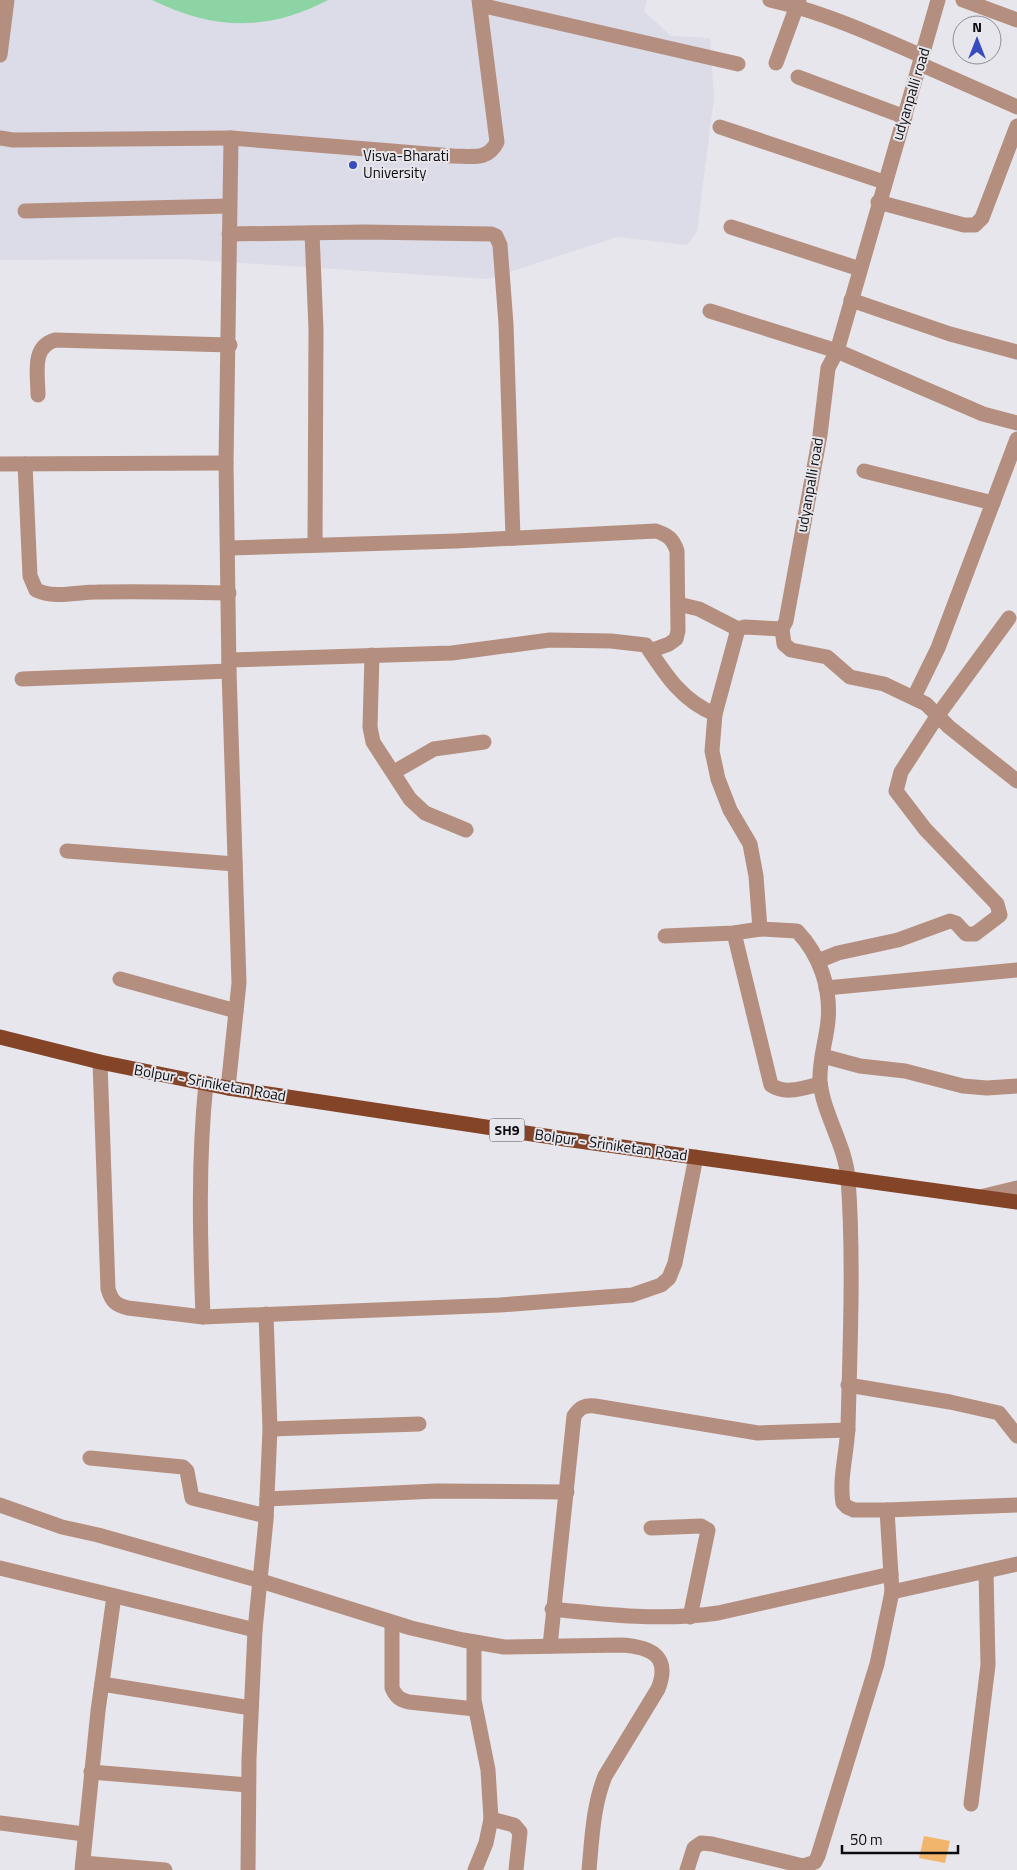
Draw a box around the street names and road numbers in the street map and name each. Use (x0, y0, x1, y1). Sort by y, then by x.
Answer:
street label: udyanpalli road (885, 45, 936, 143)
street label: udyanpalli road (790, 436, 829, 534)
street label: Bolpur - Sriniketan Road (132, 1058, 288, 1107)
road number: SH9 (490, 1118, 524, 1142)
street label: Bolpur - Sriniketan Road (533, 1122, 689, 1167)

